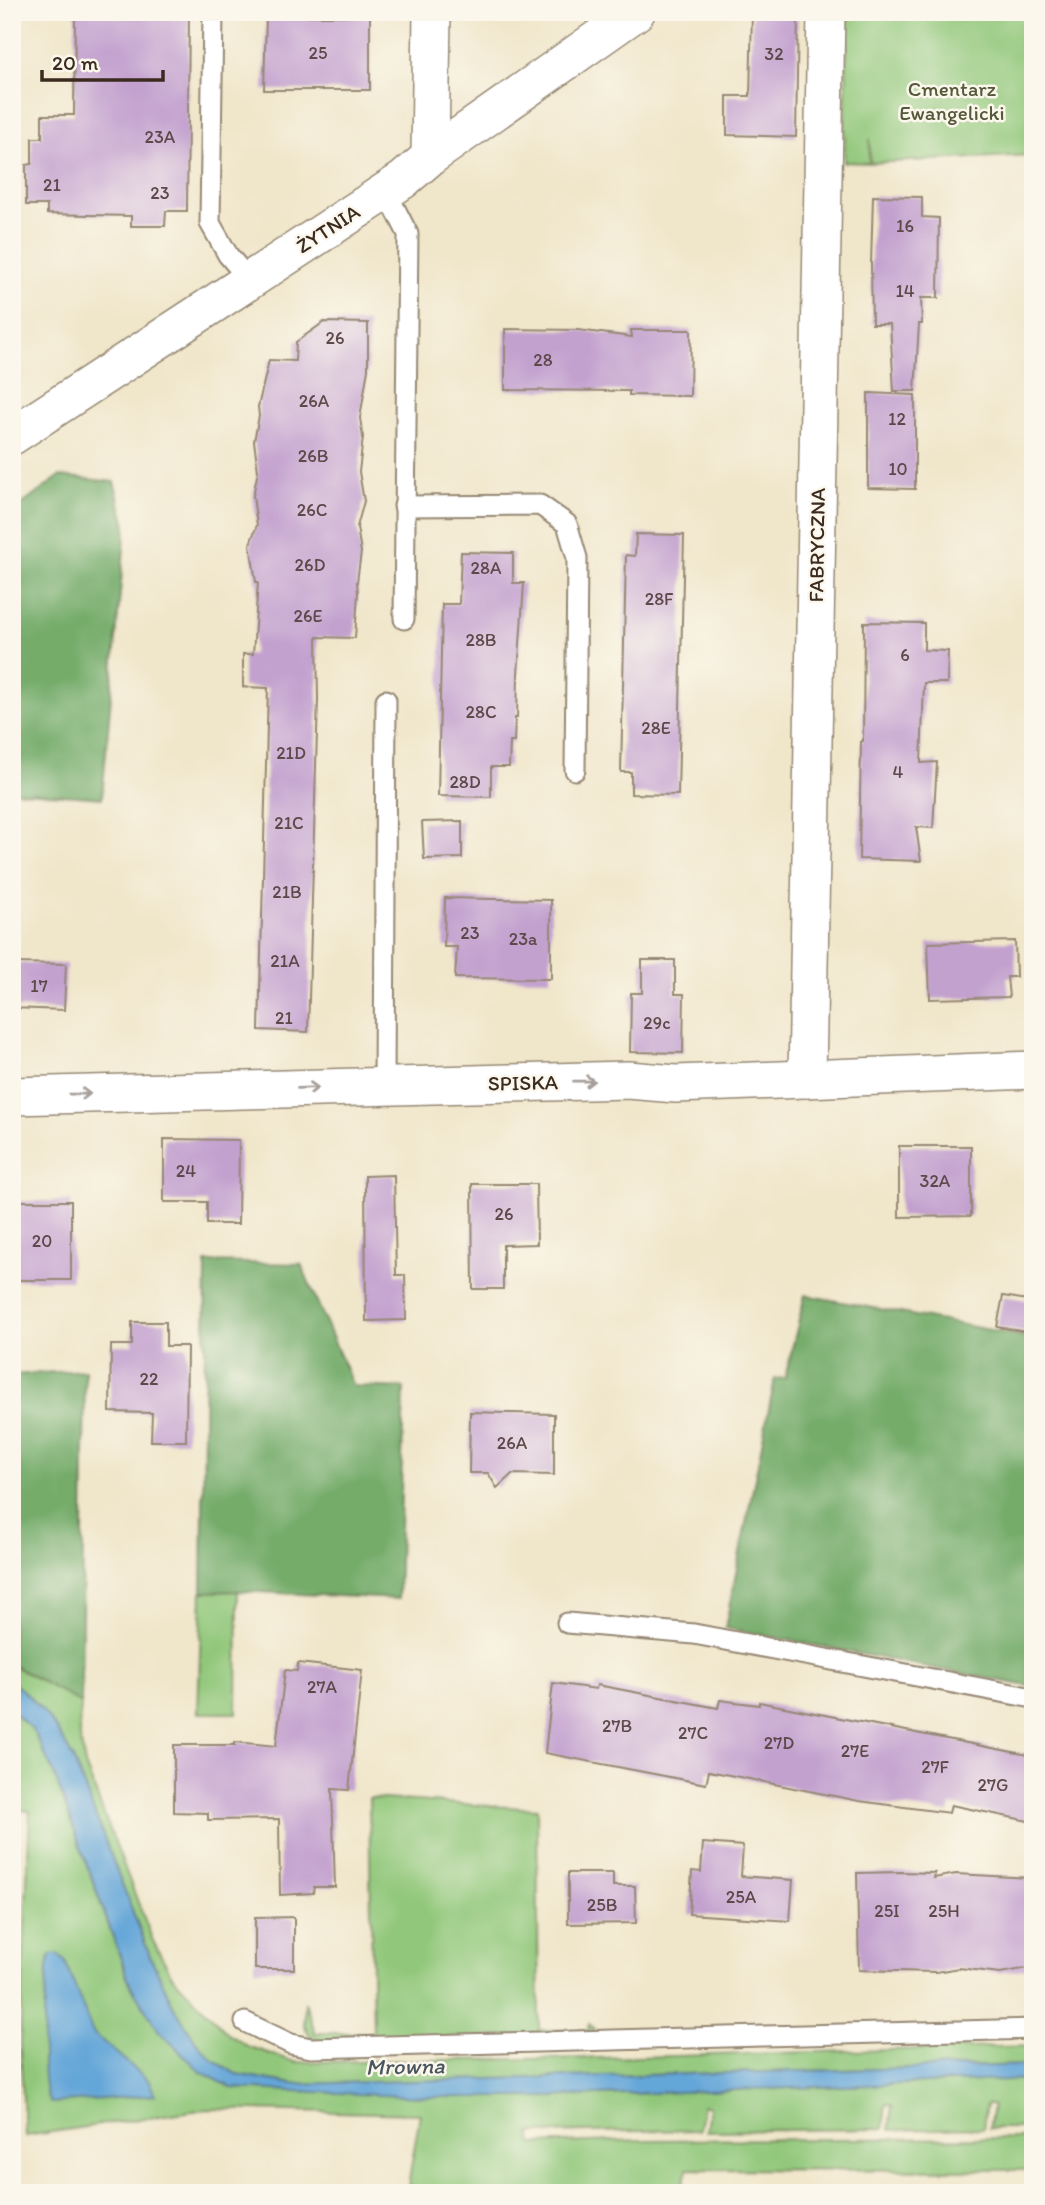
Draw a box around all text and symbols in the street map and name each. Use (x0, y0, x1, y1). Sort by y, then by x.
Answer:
scale bar (42, 38, 163, 82)
house number: 25 (309, 42, 327, 64)
house number: 32 (764, 43, 784, 65)
text: 20 m (52, 50, 99, 75)
park label: Cmentarz Ewangelicki (899, 76, 1005, 125)
house number: 23A (145, 126, 176, 148)
house number: 21 (43, 174, 61, 196)
house number: 23 (150, 182, 170, 204)
street label: ŻYTNIA (291, 198, 365, 258)
house number: 16 (896, 215, 914, 237)
house number: 14 (895, 280, 915, 302)
house number: 26 (326, 327, 345, 349)
house number: 28 (533, 349, 553, 371)
house number: 26A (299, 390, 330, 412)
house number: 12 (888, 408, 906, 430)
house number: 26B (298, 445, 328, 467)
house number: 10 (888, 458, 908, 480)
street label: FABRYCZNA (803, 487, 830, 603)
house number: 26C (297, 499, 327, 521)
house number: 26D (295, 554, 326, 576)
house number: 28A (471, 557, 502, 579)
house number: 28F (645, 588, 674, 610)
house number: 26E (294, 605, 323, 627)
house number: 28B (466, 629, 496, 651)
house number: 6 (900, 644, 910, 666)
house number: 28C (466, 701, 496, 723)
house number: 28E (641, 717, 671, 739)
house number: 21D (276, 742, 306, 764)
house number: 4 (893, 761, 904, 783)
house number: 28D (449, 771, 481, 793)
house number: 21C (274, 812, 304, 834)
house number: 21B (272, 881, 302, 903)
house number: 23 (460, 922, 480, 944)
house number: 23a (509, 928, 538, 950)
house number: 21A (270, 950, 300, 972)
house number: 17 (30, 975, 48, 997)
house number: 21 (275, 1007, 293, 1029)
house number: 29c (643, 1012, 671, 1034)
street label: SPISKA (488, 1069, 559, 1096)
one-way arrow (573, 1075, 596, 1088)
one-way arrow (296, 1081, 319, 1095)
one-way arrow (69, 1088, 92, 1101)
house number: 24 (176, 1160, 196, 1182)
house number: 32A (920, 1170, 951, 1192)
house number: 26 (495, 1203, 514, 1225)
house number: 20 (32, 1230, 52, 1252)
house number: 22 (140, 1368, 159, 1390)
house number: 26A (497, 1432, 528, 1454)
house number: 27A (307, 1676, 337, 1698)
house number: 27B (602, 1715, 632, 1737)
house number: 27C (678, 1722, 708, 1744)
house number: 27D (764, 1732, 794, 1754)
house number: 27E (841, 1740, 869, 1762)
house number: 27F (921, 1756, 950, 1778)
house number: 27G (978, 1774, 1008, 1796)
house number: 25A (726, 1886, 757, 1908)
house number: 25B (587, 1894, 617, 1916)
house number: 25I (874, 1900, 900, 1922)
house number: 25H (928, 1900, 960, 1922)
water label: Mrowna (365, 2051, 445, 2081)

